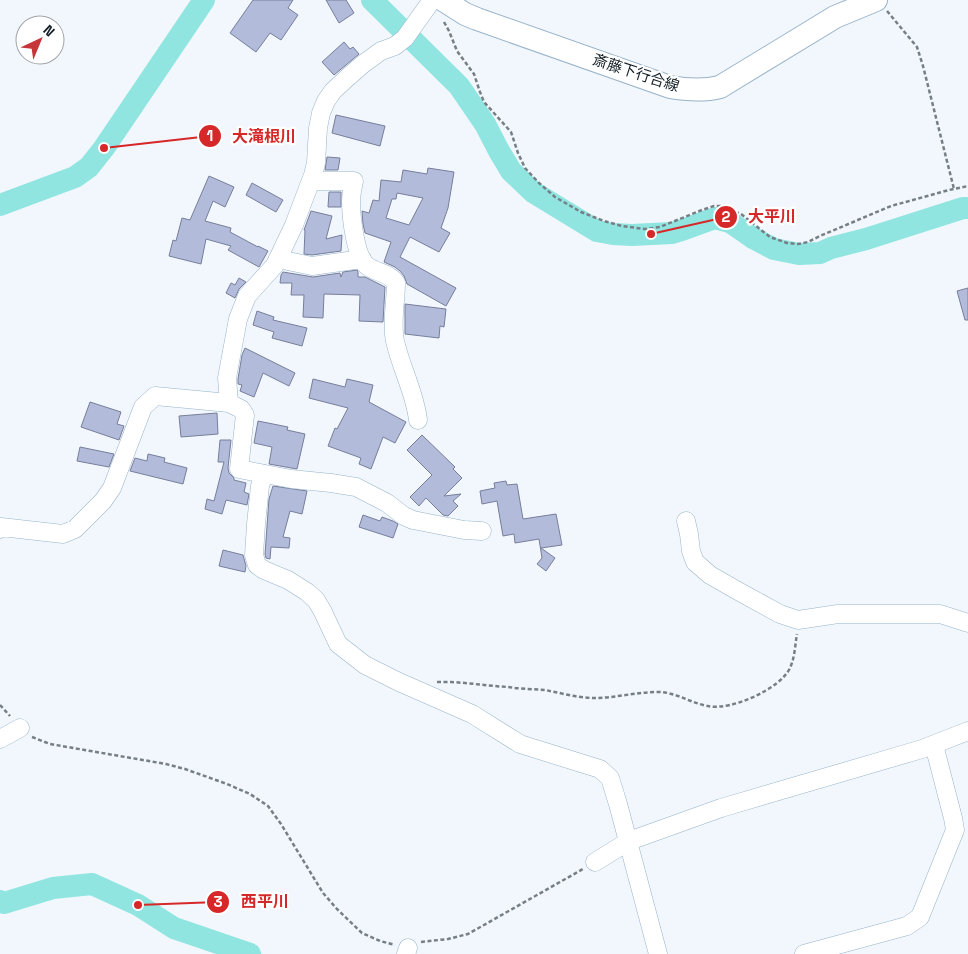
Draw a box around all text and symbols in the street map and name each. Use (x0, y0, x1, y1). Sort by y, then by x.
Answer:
north arrow (15, 15, 65, 65)
text: N (39, 21, 59, 40)
street label: 斎藤下行合線 (590, 50, 682, 95)
callout: 大滝根川 (197, 121, 306, 152)
text: 1 (207, 126, 213, 145)
text: 大滝根川 (232, 126, 296, 147)
callout: 大平川 (713, 201, 806, 232)
text: 大平川 (748, 206, 796, 227)
text: 2 (722, 207, 731, 226)
callout: 西平川 (206, 886, 299, 917)
text: 西平川 (241, 891, 289, 912)
text: 3 (213, 892, 223, 911)

